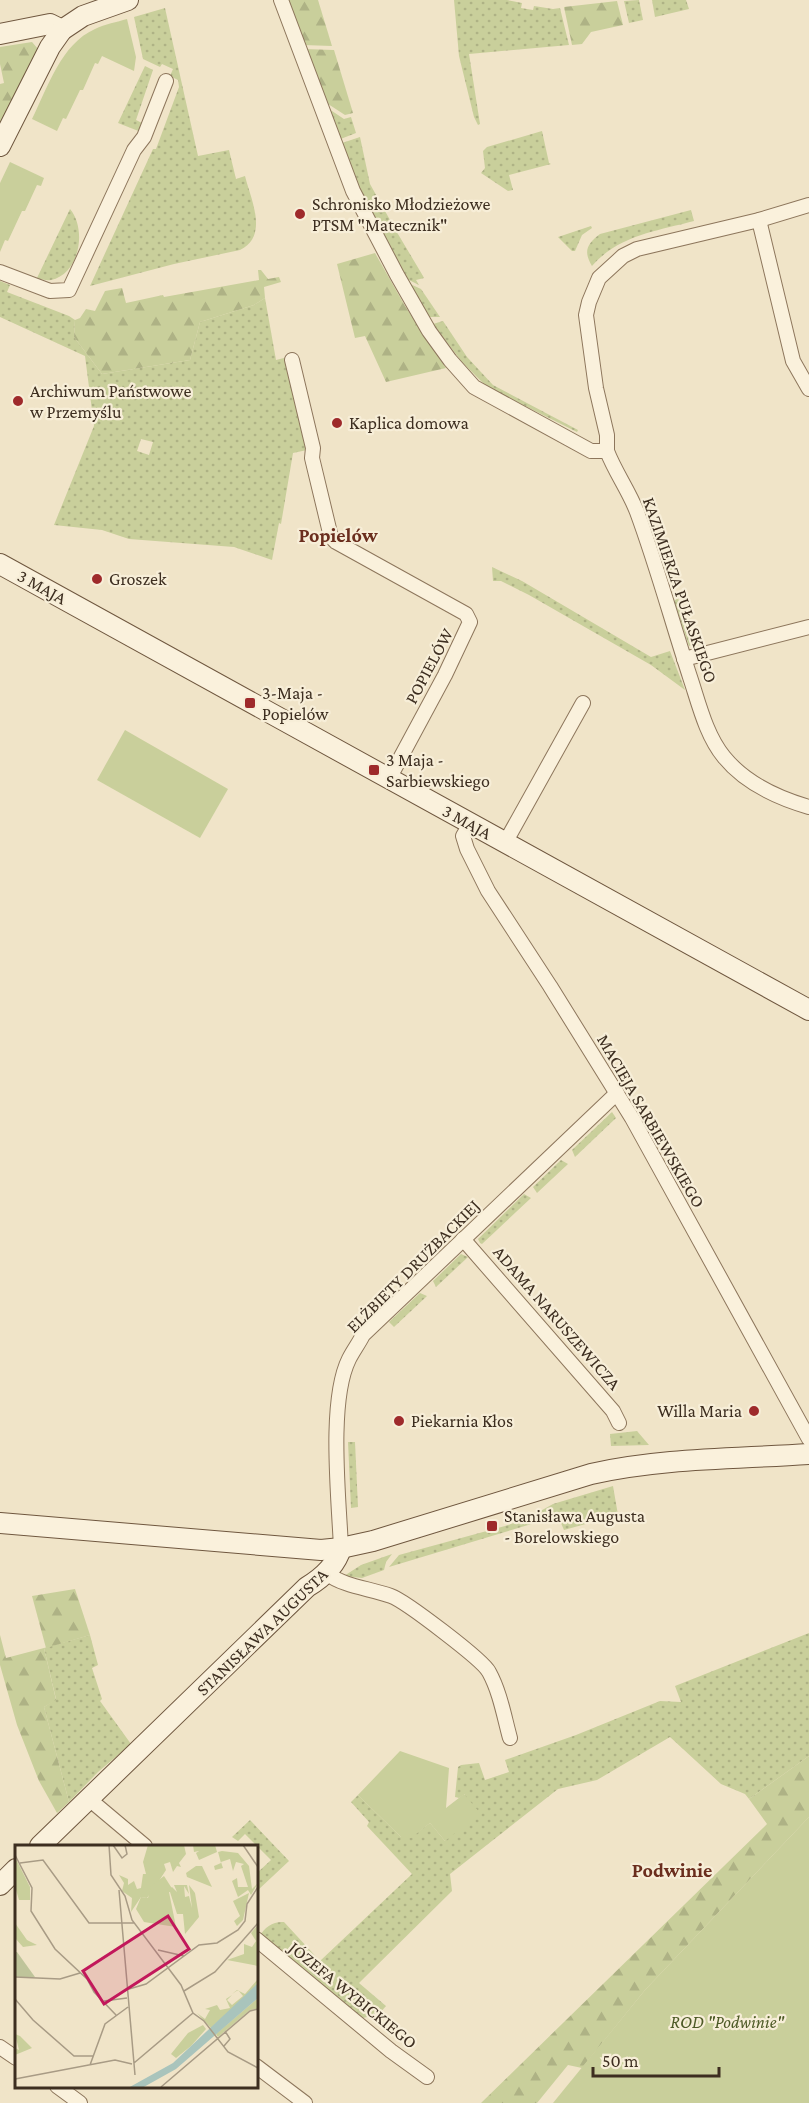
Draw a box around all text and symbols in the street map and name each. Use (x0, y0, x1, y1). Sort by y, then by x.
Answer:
place label: Schronisko Młodzieżowe PTSM "Matecznik" (312, 194, 491, 235)
marker: Schronisko Młodzieżowe PTSM "Matecznik" (293, 207, 307, 221)
place label: Archiwum Państwowe w Przemyślu (30, 381, 191, 422)
marker: Archiwum Państwowe w Przemyślu (11, 394, 25, 408)
place label: Kaplica domowa (349, 413, 469, 433)
marker: Kaplica domowa (330, 416, 344, 430)
street label: KAZIMIERZA PUŁASKIEGO (639, 494, 721, 686)
district label: Popielów (298, 524, 379, 546)
street label: 3 MAJA (14, 565, 71, 609)
place label: Groszek (109, 569, 167, 589)
marker: Groszek (90, 572, 104, 586)
street label: POPIELÓW (401, 624, 457, 707)
place label: 3-Maja - Popielów (262, 683, 329, 724)
marker: 3-Maja - Popielów (243, 696, 257, 710)
place label: 3 Maja - Sarbiewskiego (386, 750, 490, 791)
marker: 3 Maja - Sarbiewskiego (367, 763, 381, 777)
street label: 3 MAJA (439, 800, 496, 844)
street label: MACIEJA SARBIEWSKIEGO (593, 1031, 709, 1211)
street label: ELŻBIETY DRUŻBACKIEJ (342, 1195, 484, 1337)
street label: ADAMA NARUSZEWICZA (489, 1242, 625, 1394)
place label: Willa Maria (657, 1401, 742, 1421)
marker: Willa Maria (747, 1404, 761, 1418)
place label: Piekarnia Kłos (411, 1411, 513, 1431)
marker: Piekarnia Kłos (392, 1414, 406, 1428)
place label: Stanisława Augusta - Borelowskiego (504, 1506, 645, 1547)
marker: Stanisława Augusta - Borelowskiego (485, 1519, 499, 1533)
street label: STANISŁAWA AUGUSTA (192, 1564, 332, 1700)
inset map (15, 1845, 258, 2088)
district label: Podwinie (632, 1859, 712, 1881)
street label: JÓZEFA WYBICKIEGO (283, 1936, 421, 2053)
park label: ROD "Podwinie" (670, 2012, 785, 2032)
scale bar (593, 2040, 719, 2078)
text: 50 m (602, 2051, 639, 2071)

